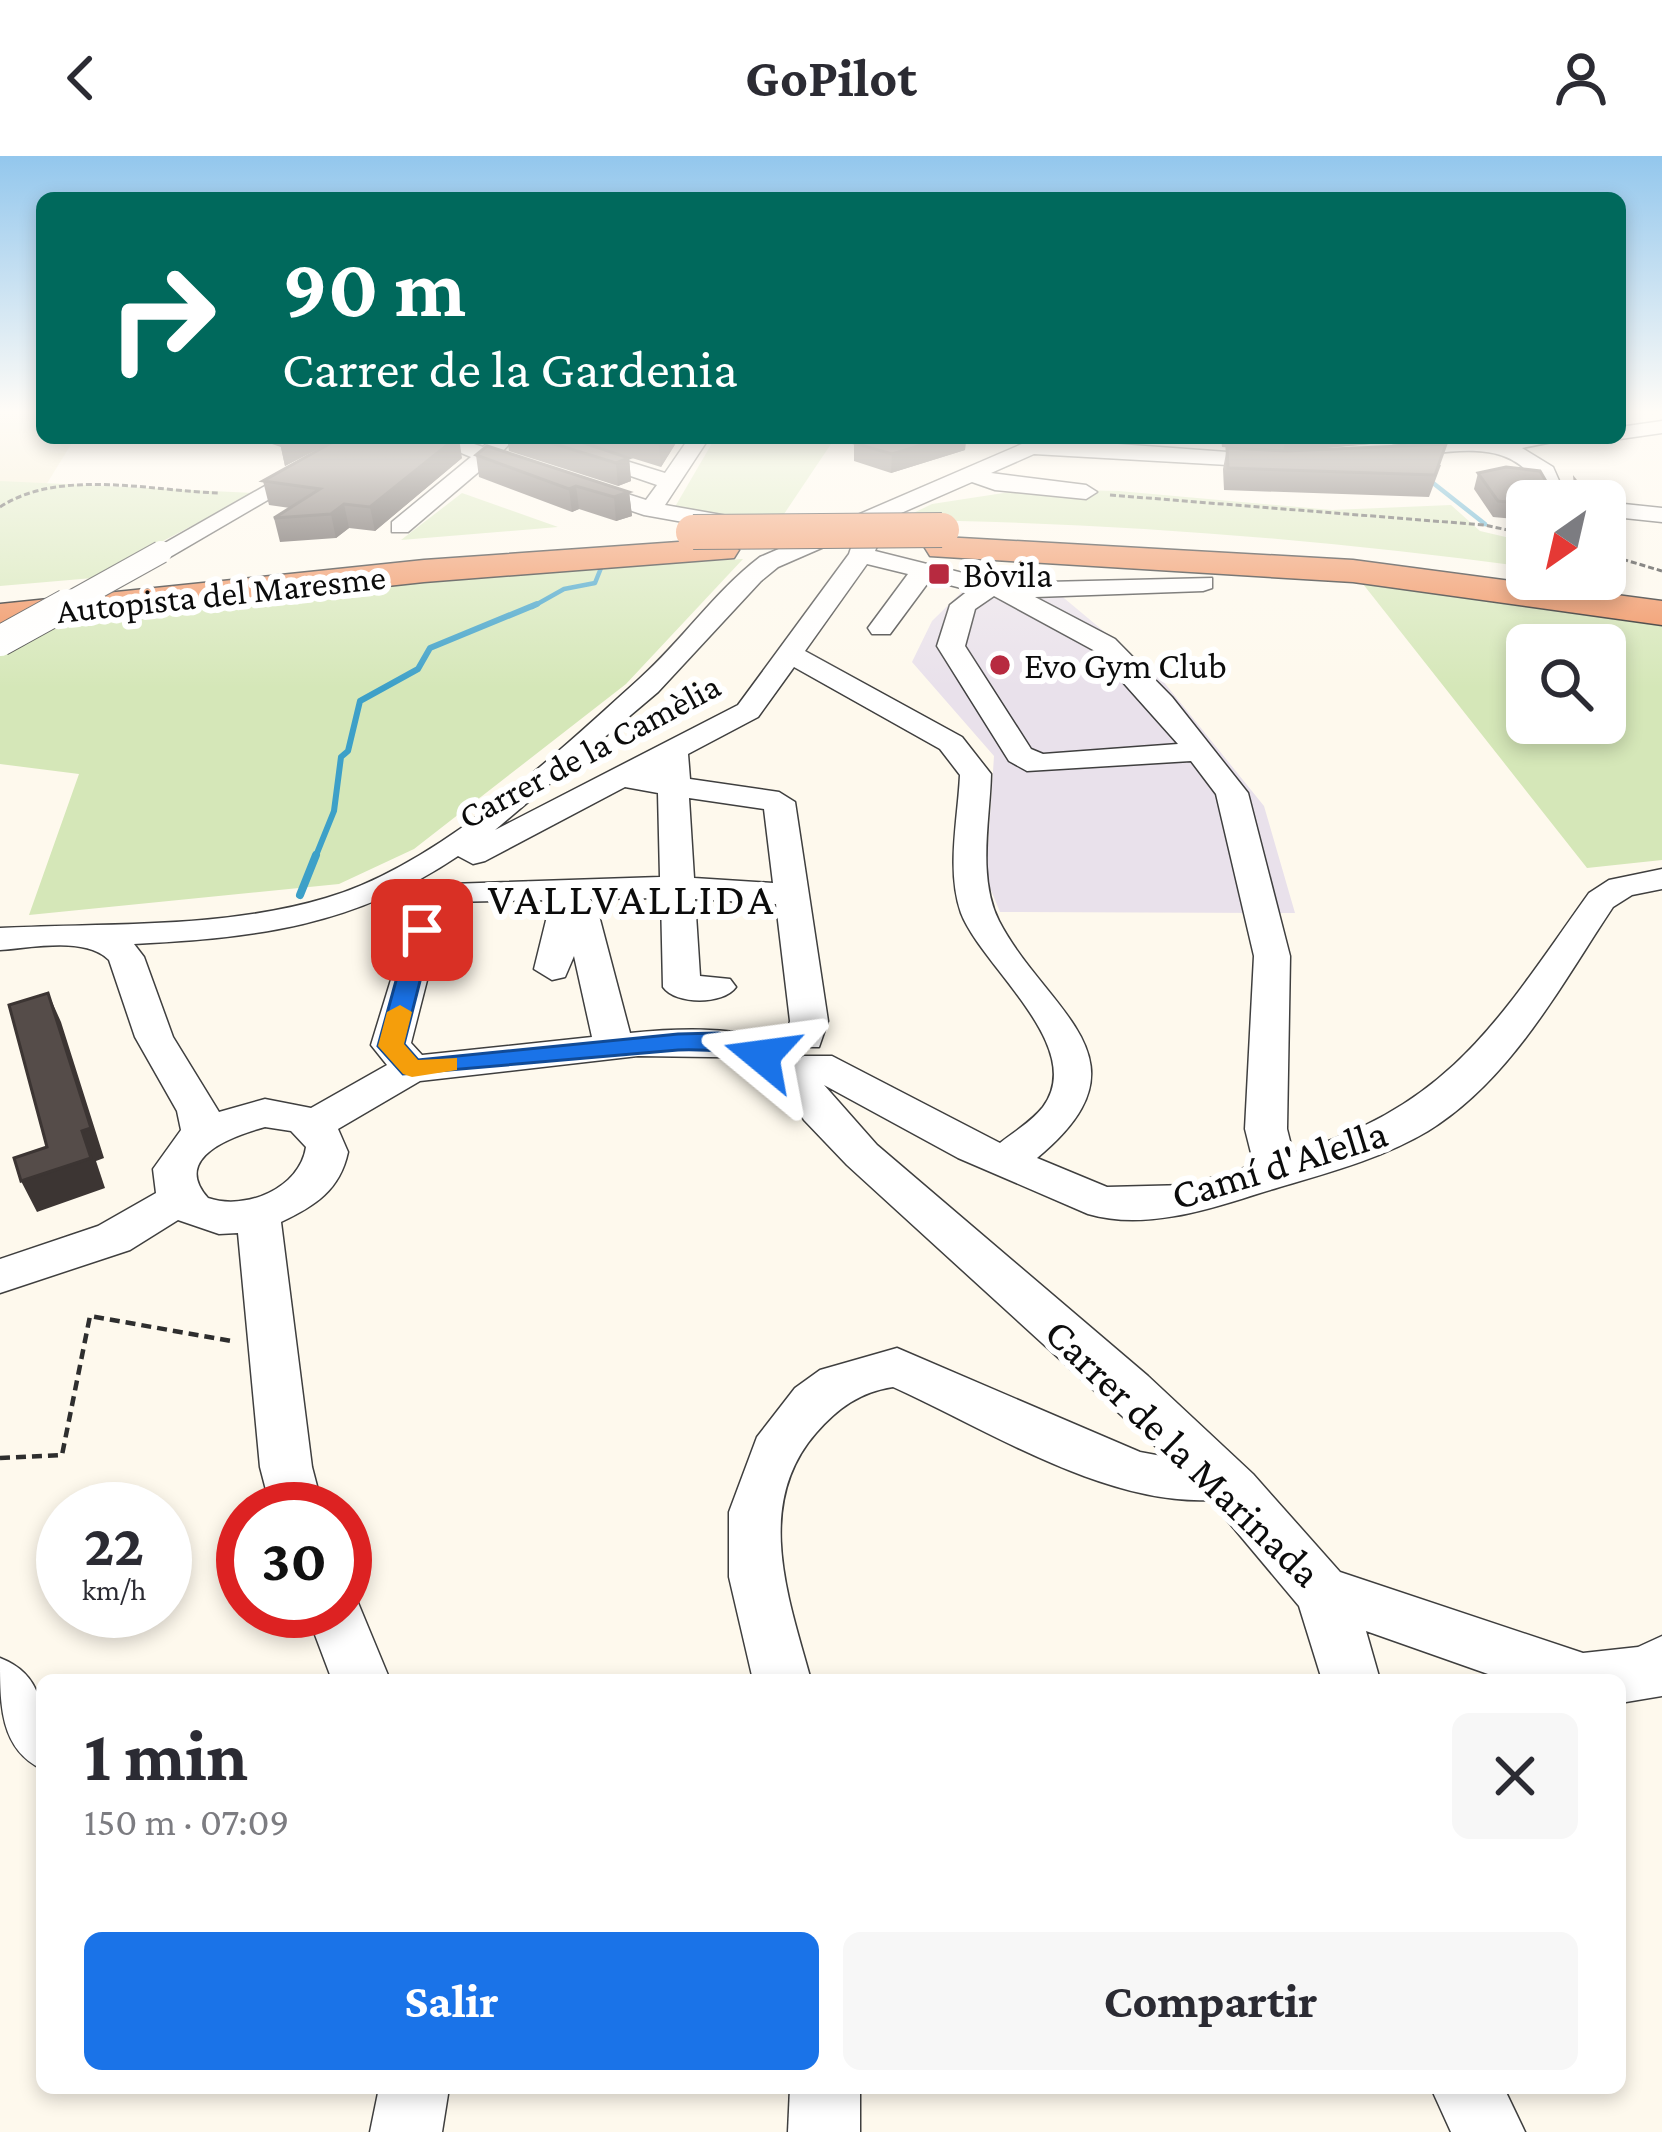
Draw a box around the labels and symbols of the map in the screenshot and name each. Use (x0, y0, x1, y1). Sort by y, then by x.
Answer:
north arrow (1506, 480, 1626, 600)
place label: Bòvila (963, 555, 1053, 595)
street label: Autopista del Maresme (55, 557, 388, 631)
marker: Bòvila (926, 561, 952, 587)
place label: Evo Gym Club (1024, 646, 1227, 686)
marker: Evo Gym Club (987, 652, 1013, 678)
street label: Carrer de la Camèlia (452, 665, 727, 837)
district label: VALLVALLIDA (488, 874, 776, 924)
pin (371, 879, 473, 981)
position arrow (699, 993, 825, 1119)
street label: Camí d'Alella (1166, 1108, 1393, 1219)
street label: Carrer de la Marinada (1036, 1309, 1331, 1596)
speed limit sign: 30 (216, 1482, 372, 1638)

